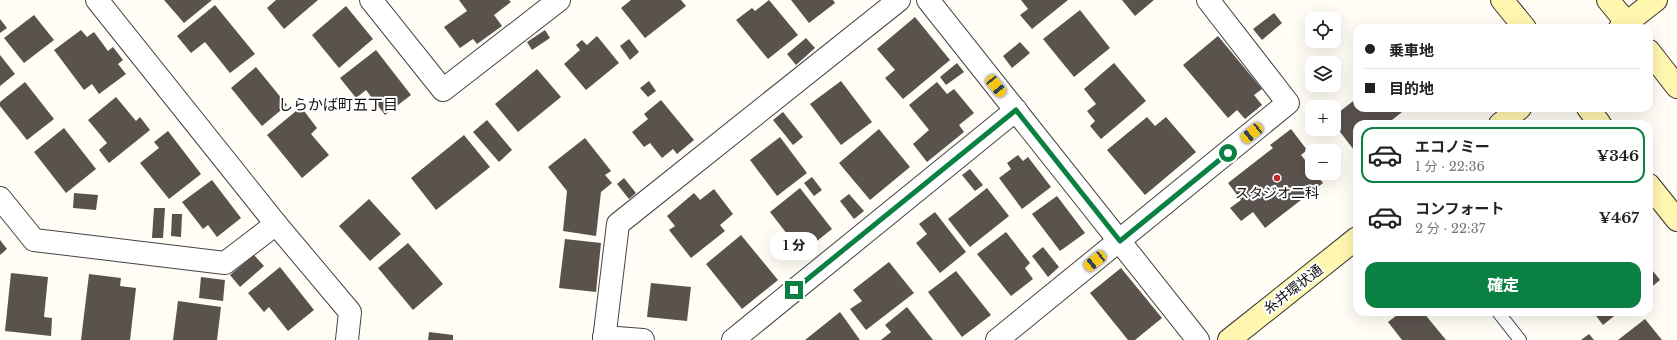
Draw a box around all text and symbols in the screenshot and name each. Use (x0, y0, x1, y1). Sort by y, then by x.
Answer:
map controls (1305, 12, 1341, 180)
button: locate (1305, 12, 1341, 48)
text: 乗車地 (1389, 41, 1434, 60)
button: layers (1305, 56, 1341, 92)
car (984, 73, 1008, 99)
text: 目的地 (1389, 79, 1434, 98)
district label: しらかば町五丁目 (278, 95, 398, 114)
button: + (1305, 100, 1341, 136)
car (1239, 121, 1265, 145)
icon: car (1367, 137, 1403, 173)
text: エコノミー (1415, 137, 1490, 156)
route start (1219, 144, 1237, 162)
button: − (1305, 144, 1341, 180)
text: ¥346 (1597, 146, 1639, 165)
text: 1 分 · 22:36 (1415, 158, 1485, 175)
marker: スタジオ二科 (1272, 173, 1282, 183)
place label: スタジオ二科 (1235, 184, 1319, 202)
icon: car (1367, 199, 1403, 235)
text: コンフォート (1415, 199, 1505, 218)
text: ¥467 (1598, 208, 1639, 227)
text: 2 分 · 22:37 (1415, 220, 1485, 237)
callout: 1 分 (770, 232, 818, 260)
text: 1 分 (783, 237, 805, 254)
car (1082, 249, 1108, 273)
street label: 糸井環状通 (1260, 260, 1326, 318)
button: 確定 (1365, 262, 1641, 308)
route end (785, 281, 803, 299)

